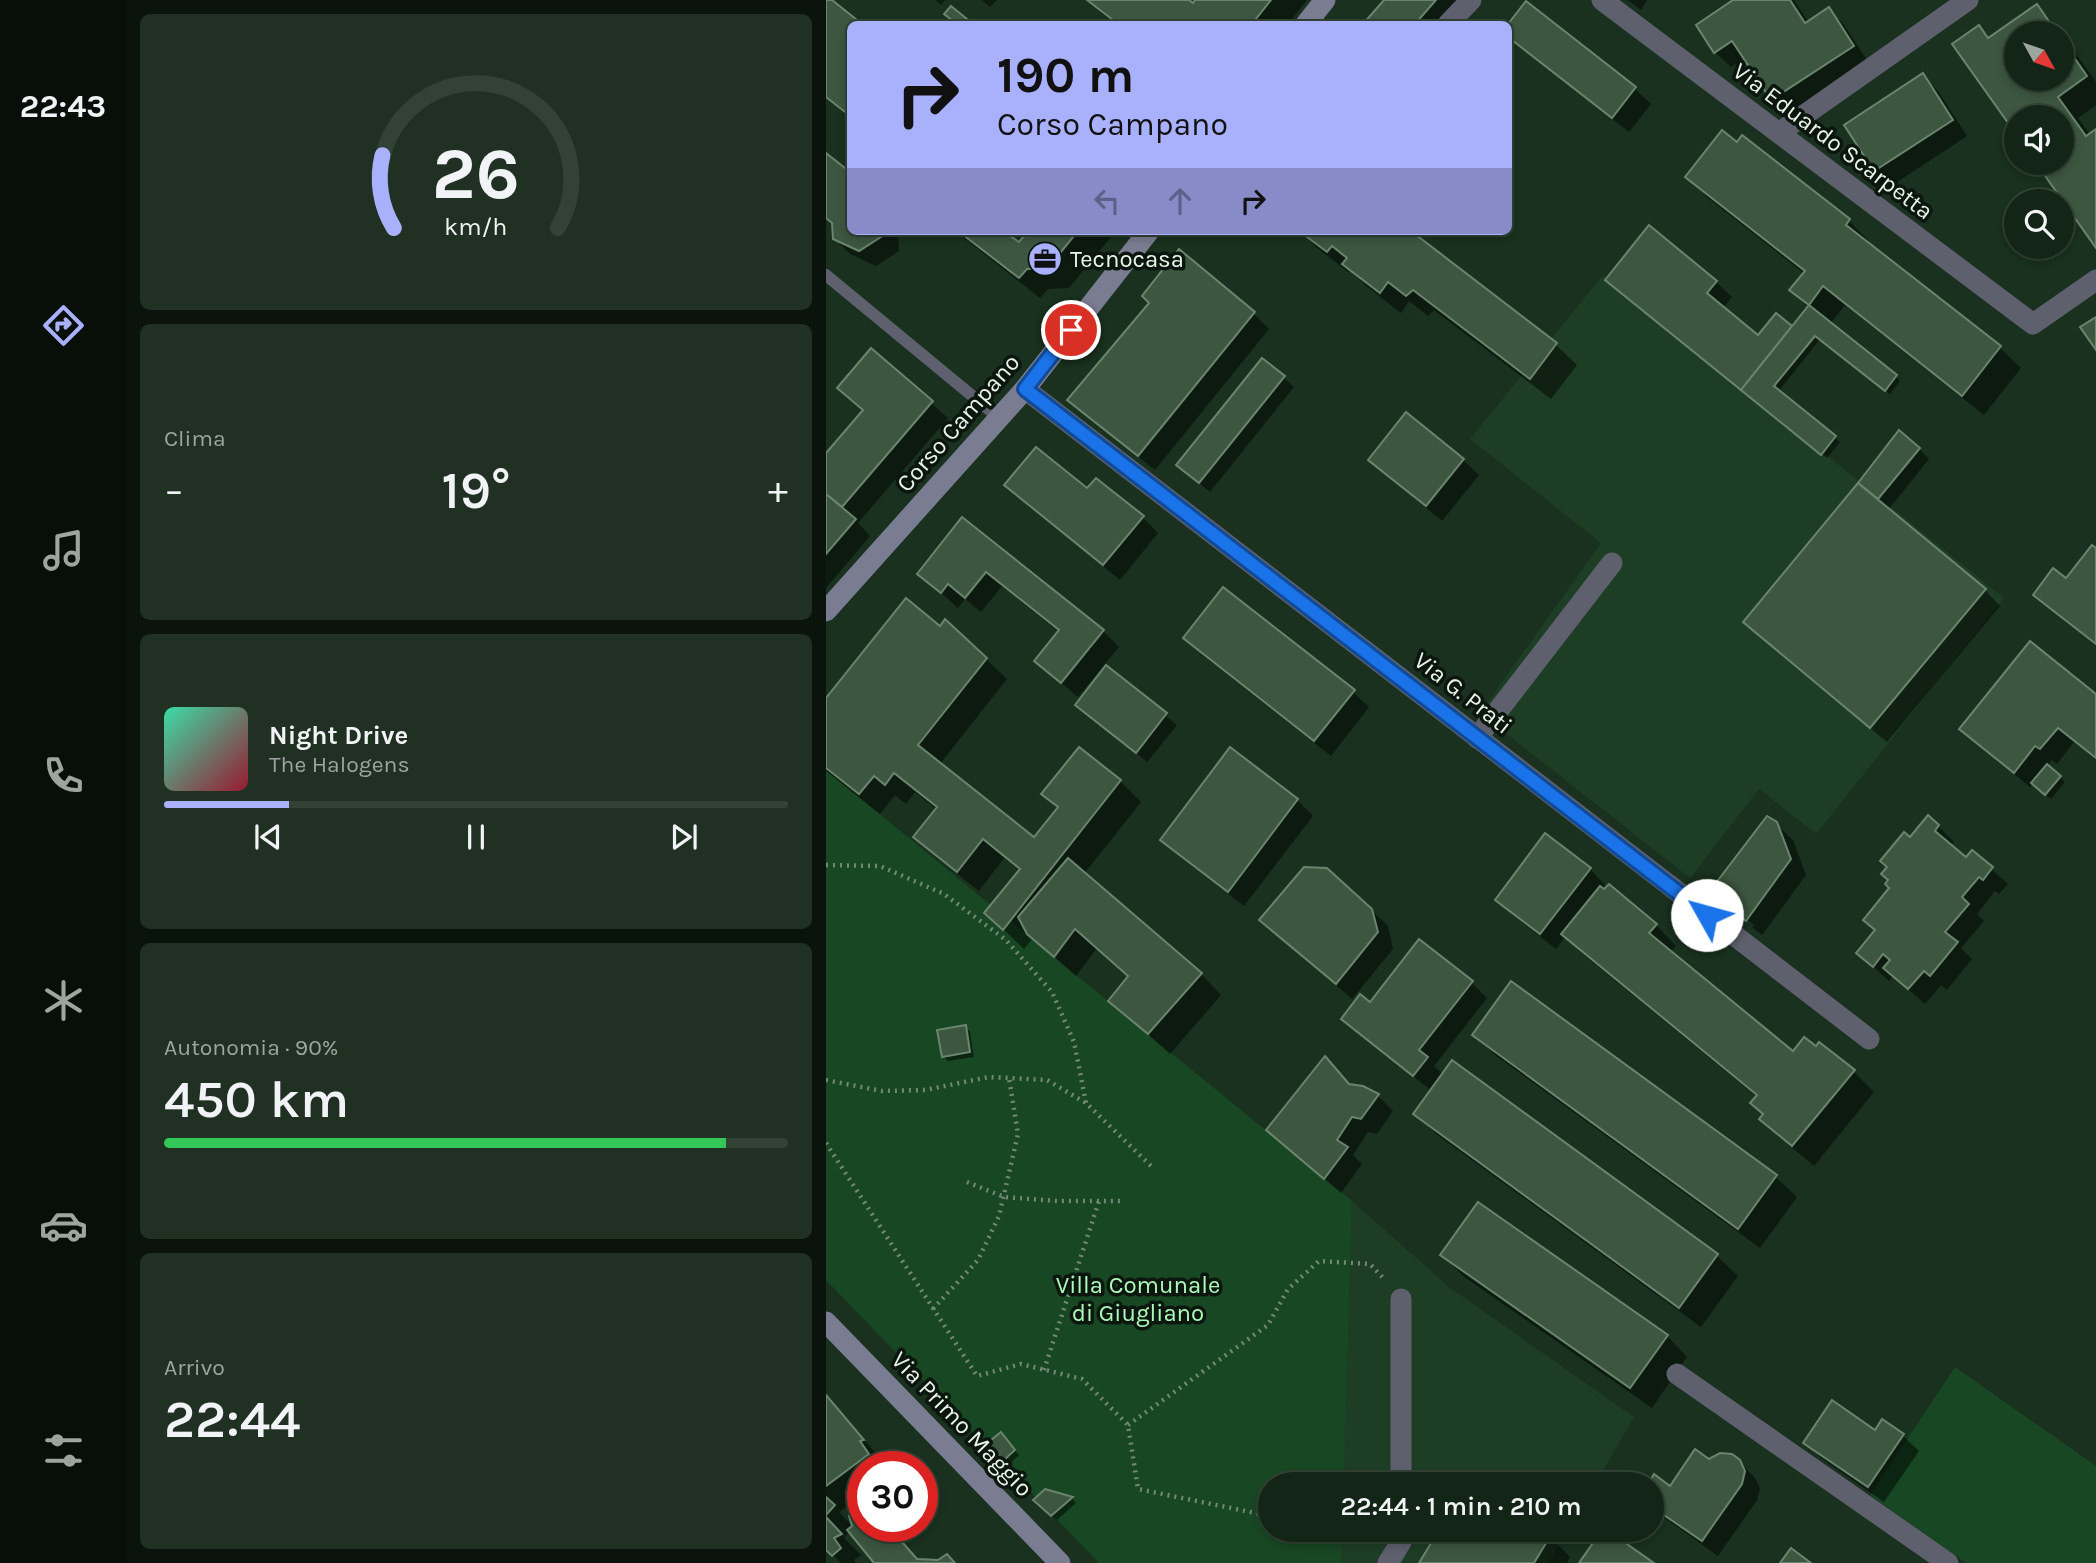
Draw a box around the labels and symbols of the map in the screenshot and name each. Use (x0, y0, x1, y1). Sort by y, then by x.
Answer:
north arrow (2004, 21, 2074, 91)
street label: Via Eduardo Scarpetta (1727, 57, 1939, 225)
office icon: Tecnocasa (1026, 240, 1064, 278)
place label: Tecnocasa (1070, 245, 1184, 273)
pin (1041, 300, 1101, 360)
street label: Corso Campano (891, 348, 1025, 498)
street label: Via G. Prati (1409, 646, 1517, 740)
position arrow (1670, 878, 1744, 952)
park label: Villa Comunale di Giugliano (1056, 1271, 1220, 1327)
street label: Via Primo Maggio (886, 1346, 1038, 1502)
speed limit sign: 30 (847, 1451, 938, 1542)

